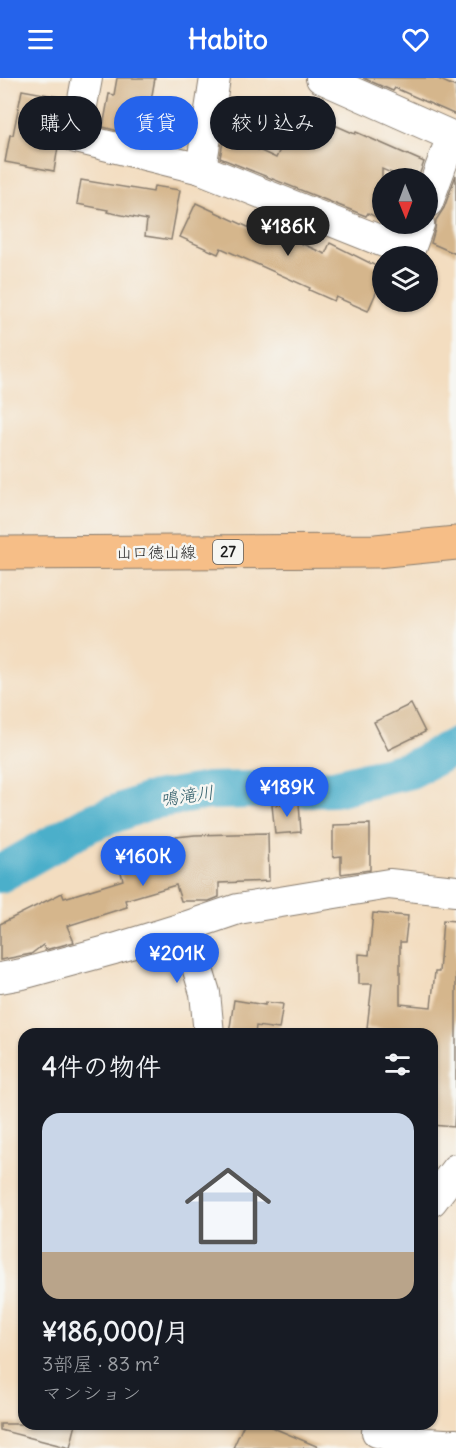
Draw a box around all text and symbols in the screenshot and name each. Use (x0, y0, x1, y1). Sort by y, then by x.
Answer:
text: Habito (188, 22, 268, 56)
icon: menu (24, 23, 57, 56)
icon: heart (399, 23, 432, 56)
chip: 購入 (18, 96, 102, 150)
chip: 賃貸 (114, 96, 198, 150)
chip: 絞り込み (210, 96, 336, 150)
north arrow (372, 168, 438, 234)
map controls (372, 168, 438, 312)
pin: ¥186K (246, 206, 330, 257)
text: ¥186K (260, 213, 316, 238)
button: layers (372, 246, 438, 312)
road number: 27 (213, 540, 243, 564)
street label: 山口徳山線 (116, 542, 196, 562)
pin: ¥189K (245, 767, 329, 818)
text: ¥189K (259, 774, 315, 799)
water label: 鳴滝川 (159, 780, 215, 811)
pin: ¥160K (101, 836, 185, 887)
text: ¥160K (115, 843, 171, 868)
pin: ¥201K (135, 933, 219, 984)
text: ¥201K (149, 940, 205, 965)
icon: filters (381, 1048, 414, 1081)
text: 4件の物件 (42, 1050, 161, 1083)
icon: home (174, 1152, 282, 1260)
text: ¥186,000/月 (42, 1315, 189, 1348)
text: 3部屋 · 83 m² (42, 1351, 160, 1376)
text: マンション (42, 1380, 141, 1405)

